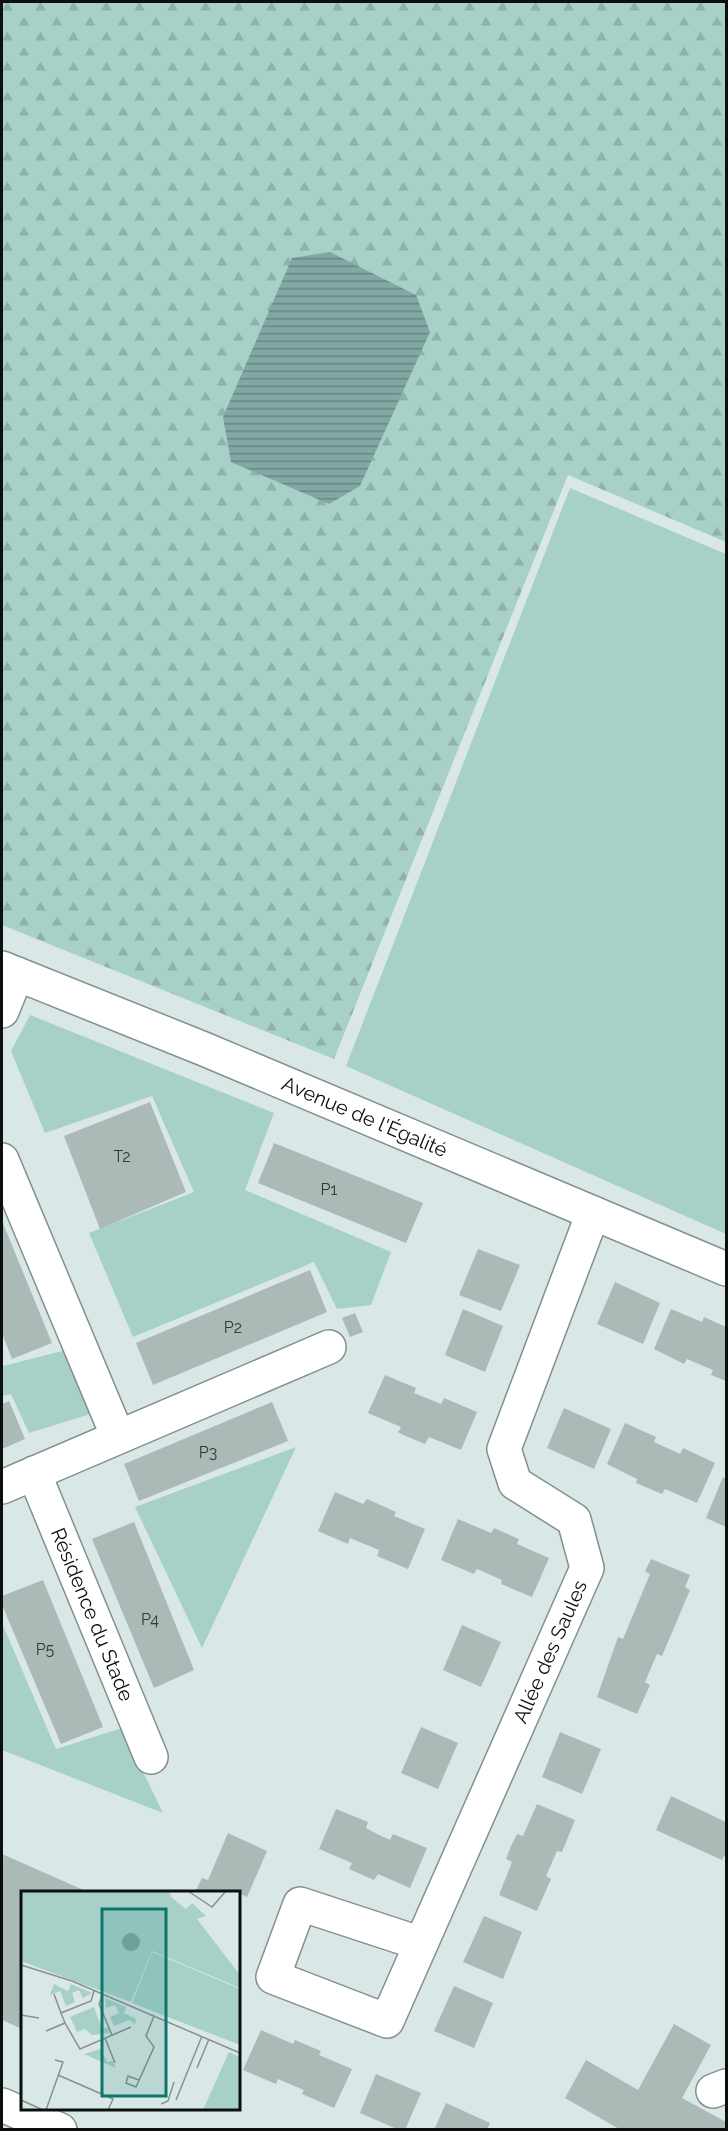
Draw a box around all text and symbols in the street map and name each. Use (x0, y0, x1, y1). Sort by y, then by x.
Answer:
street label: Avenue de l'Égalité (278, 1071, 451, 1162)
house number: T2 (113, 1147, 131, 1166)
house number: P1 (321, 1180, 338, 1199)
house number: P2 (224, 1318, 242, 1337)
house number: P3 (199, 1443, 217, 1462)
street label: Résidence du Stade (46, 1524, 139, 1705)
street label: Allée des Saules (508, 1576, 592, 1727)
house number: P4 (141, 1610, 159, 1629)
house number: P5 (36, 1640, 55, 1659)
inset map (21, 1891, 240, 2110)

